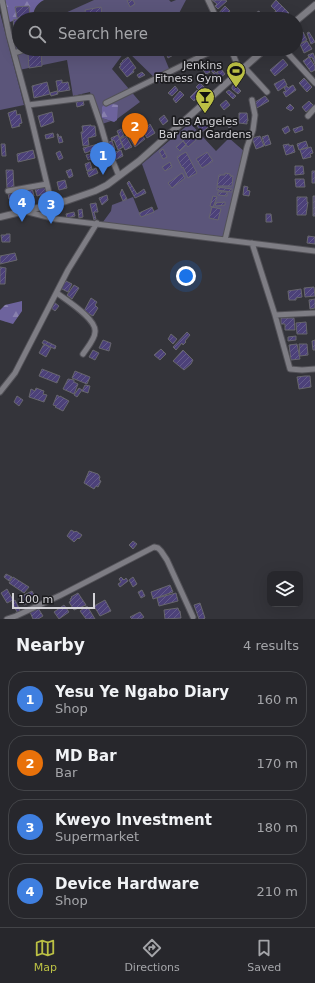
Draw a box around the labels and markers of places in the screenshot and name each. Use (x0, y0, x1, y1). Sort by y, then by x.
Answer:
place label: Jenkins Fitness Gym (155, 59, 222, 85)
sports icon: Jenkins Fitness Gym (225, 60, 247, 88)
bar icon: Los Angeles Bar and Gardens (194, 86, 216, 114)
pin: 2 (122, 113, 148, 146)
place label: Los Angeles Bar and Gardens (159, 115, 252, 141)
pin: 1 (90, 142, 116, 175)
pin: 4 (9, 189, 35, 222)
pin: 3 (38, 191, 64, 224)

